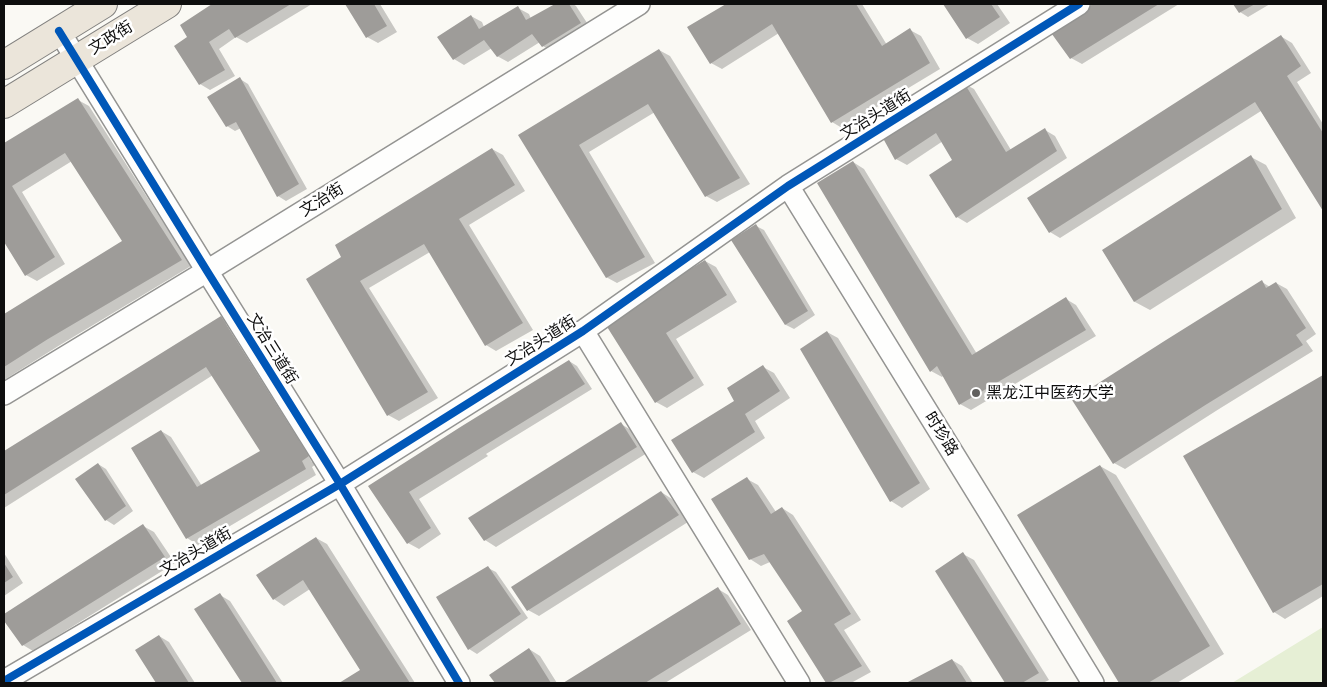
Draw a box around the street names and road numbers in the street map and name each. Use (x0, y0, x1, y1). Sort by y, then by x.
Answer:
street label: 文政街 (86, 17, 136, 59)
street label: 文治头道街 (837, 86, 915, 144)
street label: 文治街 (297, 179, 347, 221)
street label: 文治三道街 (243, 310, 301, 388)
street label: 文治头道街 (502, 312, 580, 370)
street label: 时珍路 (920, 409, 962, 459)
street label: 文治头道街 (157, 524, 235, 580)

